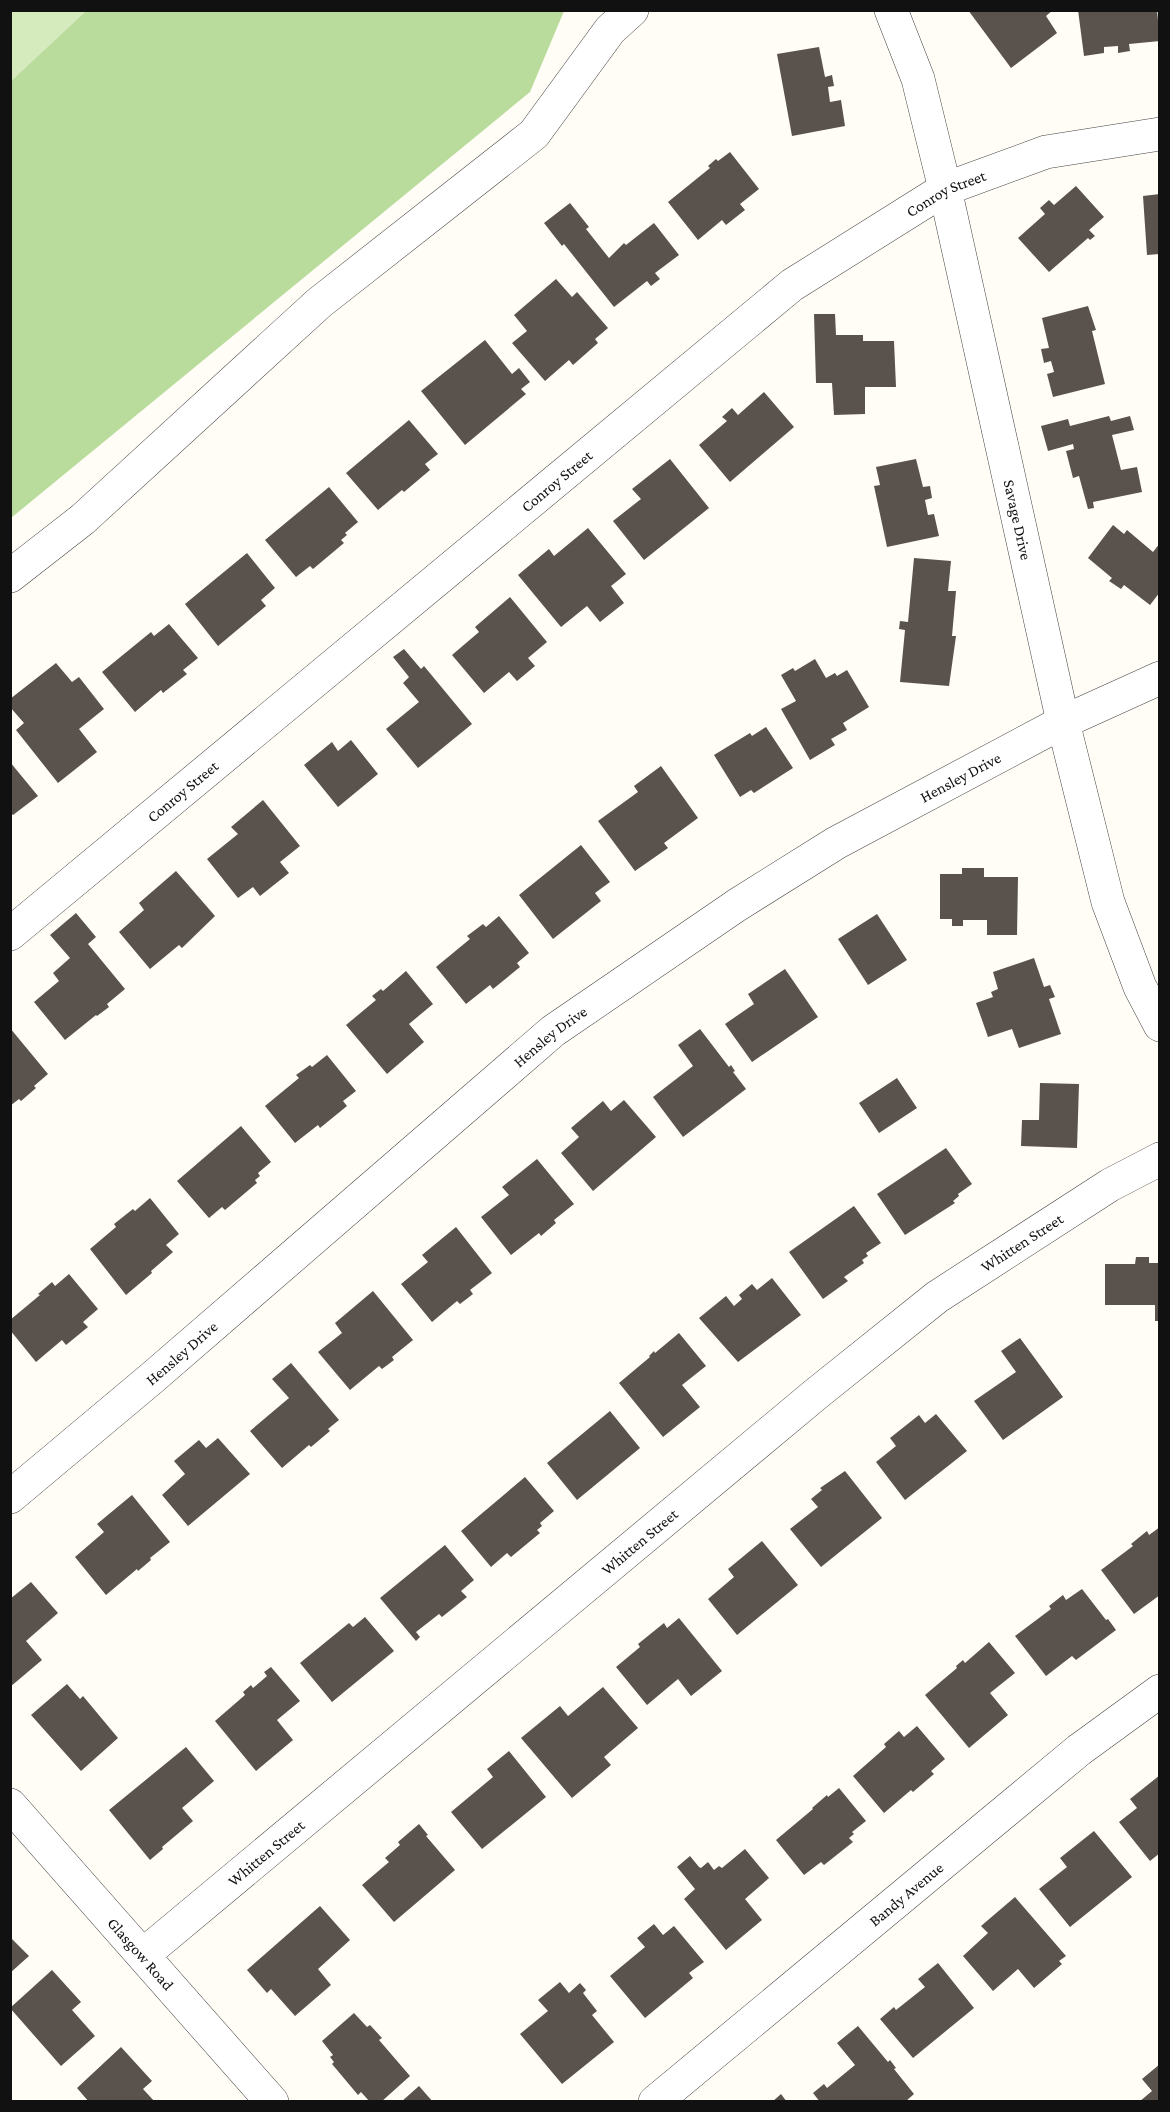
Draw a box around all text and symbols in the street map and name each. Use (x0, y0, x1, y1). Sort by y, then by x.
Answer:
street label: Conroy Street (903, 167, 989, 220)
street label: Conroy Street (518, 446, 596, 515)
street label: Savage Drive (1001, 478, 1035, 562)
street label: Hensley Drive (917, 749, 1003, 806)
street label: Conroy Street (144, 757, 222, 826)
street label: Hensley Drive (510, 1002, 590, 1070)
street label: Whitten Street (978, 1210, 1067, 1275)
street label: Hensley Drive (143, 1318, 221, 1389)
street label: Whitten Street (598, 1505, 682, 1578)
street label: Whitten Street (225, 1816, 308, 1890)
street label: Bandy Avenue (866, 1859, 946, 1930)
street label: Glasgow Road (104, 1914, 177, 1994)

